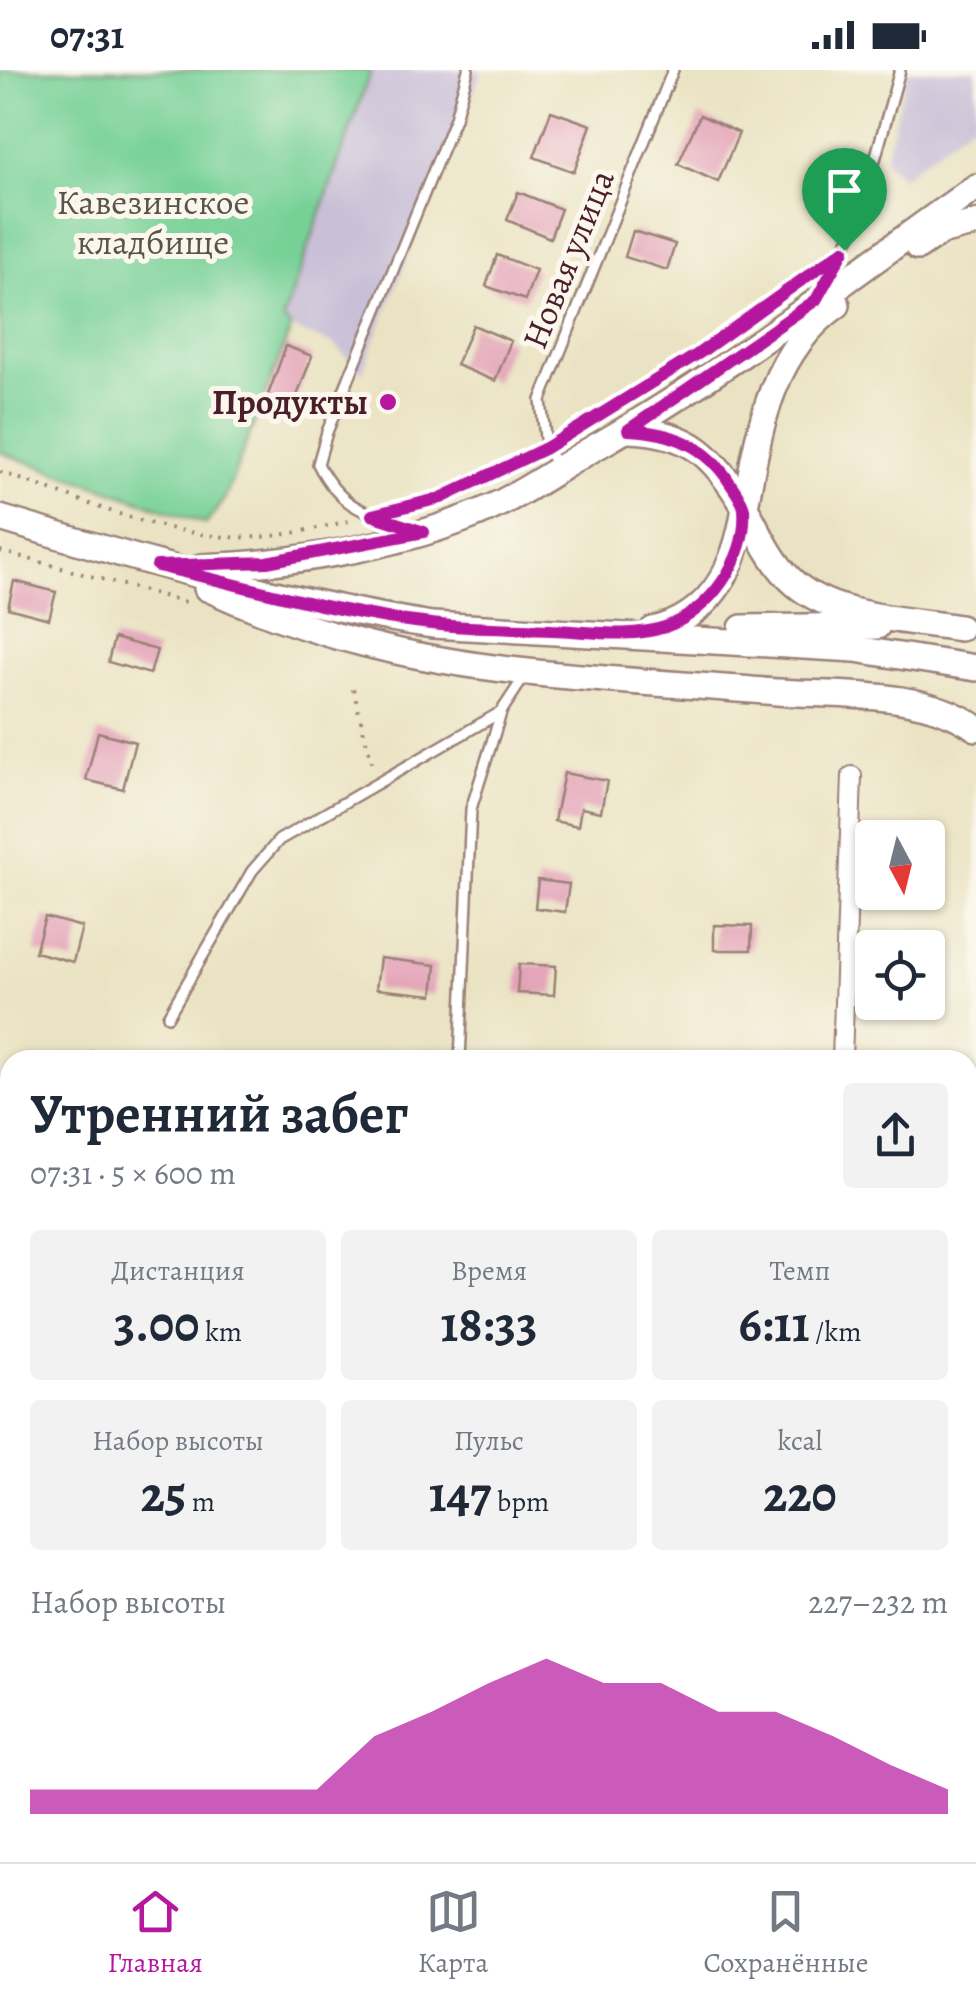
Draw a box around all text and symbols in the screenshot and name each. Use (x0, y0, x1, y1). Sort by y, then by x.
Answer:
text: 07:31 (50, 9, 124, 61)
pin (802, 148, 887, 251)
street label: Новая улица (510, 162, 626, 356)
icon: arrive (817, 163, 872, 218)
park label: Кавезинское кладбище (57, 178, 249, 266)
place label: Продукты (212, 378, 368, 426)
marker: Продукты (377, 391, 399, 413)
north arrow (855, 820, 945, 910)
map controls (855, 820, 945, 1020)
button: locate (855, 930, 945, 1020)
text: Утренний забег (30, 1076, 408, 1151)
button: share (843, 1083, 948, 1188)
text: 07:31 · 5 × 600 m (30, 1151, 236, 1195)
text: Дистанция (111, 1252, 245, 1290)
text: Время (451, 1252, 527, 1290)
text: Темп (769, 1252, 831, 1290)
text: 3.00 (114, 1290, 199, 1358)
text: 18:33 (441, 1290, 537, 1358)
text: 6:11 (738, 1290, 810, 1358)
text: km (199, 1313, 242, 1351)
text: /km (810, 1313, 862, 1351)
text: Набор высоты (92, 1422, 264, 1460)
text: Пульс (454, 1422, 524, 1460)
text: kcal (778, 1422, 822, 1460)
text: 25 (141, 1460, 186, 1528)
text: 147 (429, 1460, 491, 1528)
text: 220 (763, 1460, 837, 1528)
text: m (186, 1483, 215, 1521)
text: bpm (491, 1483, 549, 1521)
text: Набор высоты (30, 1580, 226, 1624)
text: 227–232 m (808, 1580, 948, 1624)
tab: Главная (108, 1884, 203, 1982)
tab: Карта (418, 1884, 488, 1982)
tab: Сохранённые (703, 1884, 868, 1982)

